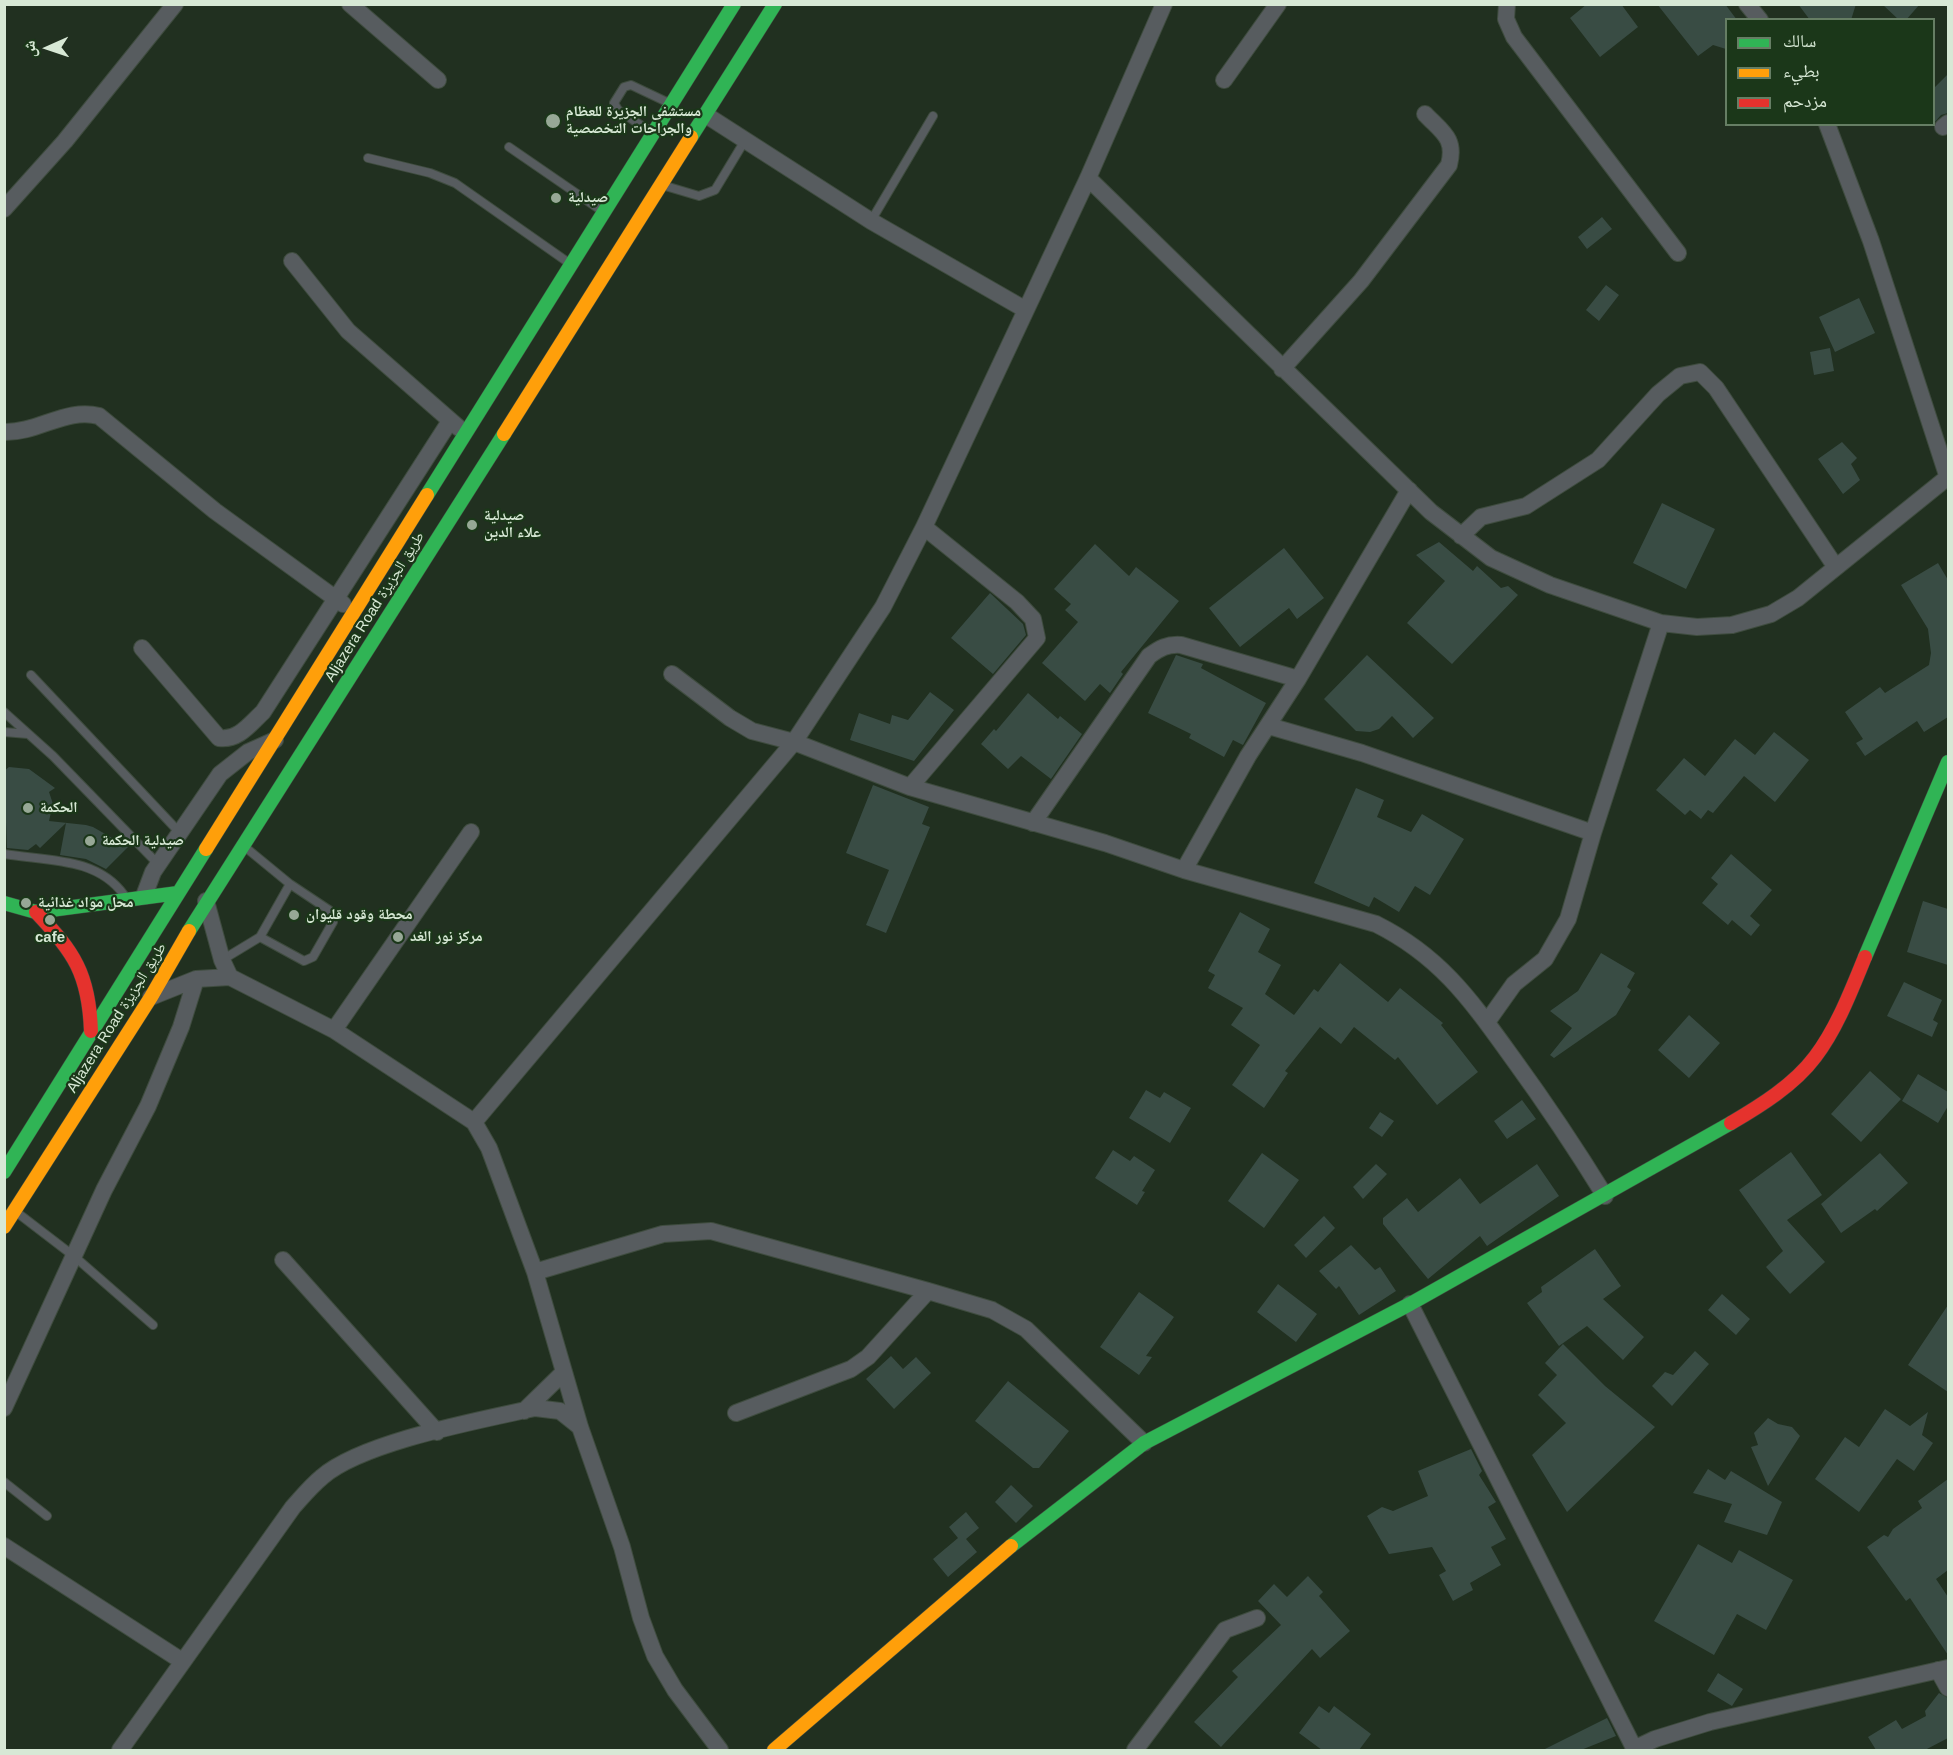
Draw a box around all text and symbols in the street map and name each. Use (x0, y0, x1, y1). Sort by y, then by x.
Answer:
north arrow (18, 18, 78, 78)
legend (1725, 18, 1935, 126)
text: سالك (1783, 31, 1816, 51)
text: ش (21, 40, 38, 58)
text: بطيء (1783, 61, 1820, 81)
text: مزدحم (1783, 91, 1827, 111)
place label: مستشفى الجزيرة للعظام والجراحات التخصصية (566, 103, 701, 138)
marker: مستشفى الجزيرة للعظام والجراحات التخصصية (544, 112, 562, 130)
place label: صيدلية (568, 189, 608, 207)
marker: صيدلية (549, 191, 563, 205)
place label: صيدلية علاء الدين (484, 507, 541, 542)
marker: صيدلية علاء الدين (465, 518, 479, 532)
street label: Aljazera Road طريق الجزيزة (321, 529, 429, 685)
place label: الحكمة (40, 799, 78, 817)
marker: الحكمة (21, 801, 35, 815)
place label: صيدلية الحكمة (102, 832, 184, 850)
marker: صيدلية الحكمة (83, 834, 97, 848)
place label: محل مواد غذائية (38, 894, 134, 912)
marker: محل مواد غذائية (19, 896, 33, 910)
place label: محطة وقود قليوان (306, 906, 413, 924)
marker: محطة وقود قليوان (287, 908, 301, 922)
marker: cafe (43, 913, 57, 927)
place label: مركز نور الغد (410, 928, 483, 946)
place label: cafe (35, 929, 65, 947)
marker: مركز نور الغد (391, 930, 405, 944)
street label: Aljazera Road طريق الجزيزة (63, 940, 171, 1096)

